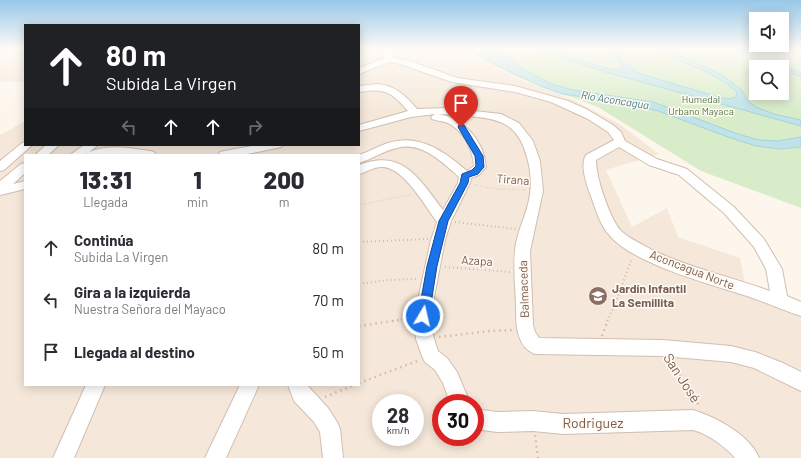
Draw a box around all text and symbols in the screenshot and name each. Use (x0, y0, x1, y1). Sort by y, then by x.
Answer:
map controls (749, 12, 789, 100)
button: sound (749, 12, 789, 52)
text: 80 m (106, 38, 166, 72)
icon: ahead (40, 40, 92, 92)
button: search (749, 60, 789, 100)
text: Subida La Virgen (106, 72, 237, 94)
pin (444, 86, 478, 127)
water label: Río Aconcagua (580, 88, 650, 111)
icon: arrive (450, 92, 472, 114)
park label: Humedal Urbano Mayaca (668, 93, 734, 117)
icon: left (118, 116, 140, 138)
icon: ahead (160, 116, 182, 138)
icon: ahead (202, 116, 224, 138)
icon: right (244, 116, 266, 138)
text: 13:31 (79, 165, 132, 194)
text: 1 (193, 165, 202, 194)
text: 200 (264, 165, 305, 194)
street label: Tirana (496, 171, 530, 187)
text: Llegada (83, 194, 128, 210)
text: min (187, 194, 208, 210)
text: m (279, 194, 289, 210)
text: Continúa (74, 231, 134, 249)
icon: ahead (40, 237, 62, 259)
text: 80 m (312, 239, 344, 257)
street label: Aconcagua Norte (648, 246, 737, 292)
text: Subida La Virgen (74, 249, 168, 265)
street label: Azapa (461, 252, 493, 268)
street label: Balmaceda (515, 260, 531, 318)
place label: Jardín Infantil La Semillita (612, 281, 686, 309)
text: Gira a la izquierda (74, 283, 190, 301)
school or university icon: Jardín Infantil La Semillita (587, 285, 609, 307)
icon: left (40, 289, 62, 311)
text: 70 m (313, 291, 344, 309)
position arrow (402, 295, 444, 337)
text: Nuestra Señora del Mayaco (74, 301, 226, 317)
icon: arrive (40, 341, 62, 363)
text: Llegada al destino (74, 343, 195, 361)
text: 50 m (312, 343, 344, 361)
street label: San José (660, 350, 705, 406)
speed limit sign: 30 (432, 394, 484, 446)
text: 28 (387, 403, 409, 427)
street label: Rodriguez (562, 414, 624, 431)
text: km/h (387, 424, 409, 436)

